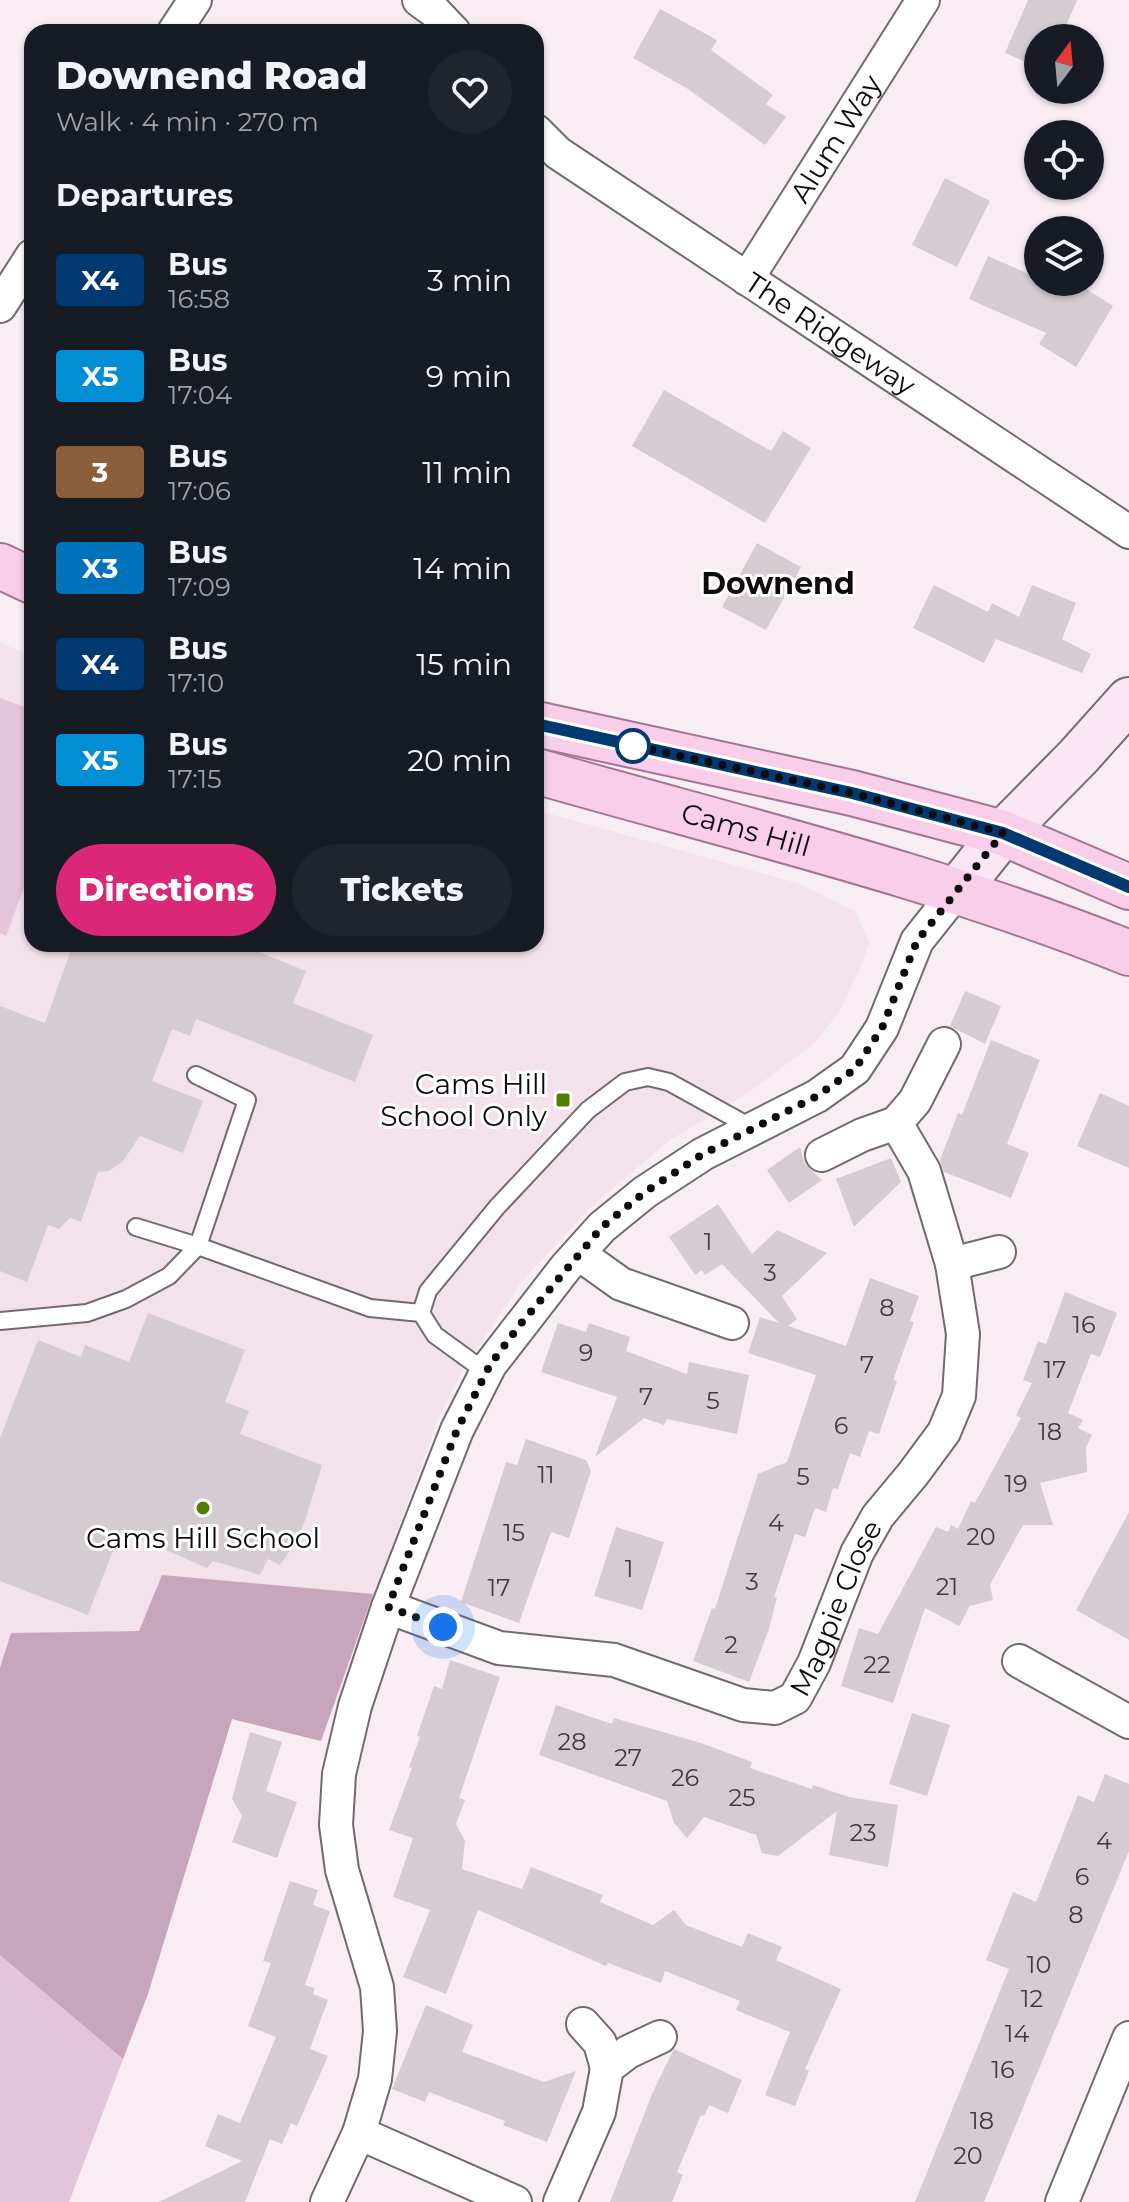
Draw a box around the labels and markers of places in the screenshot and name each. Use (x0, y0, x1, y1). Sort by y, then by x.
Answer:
unlabelled marker (616, 729, 650, 763)
place label: Cams Hill School Only (380, 1067, 548, 1133)
marker: Cams Hill School Only (554, 1091, 572, 1109)
marker: Cams Hill School (194, 1499, 212, 1517)
place label: Cams Hill School (86, 1521, 320, 1555)

